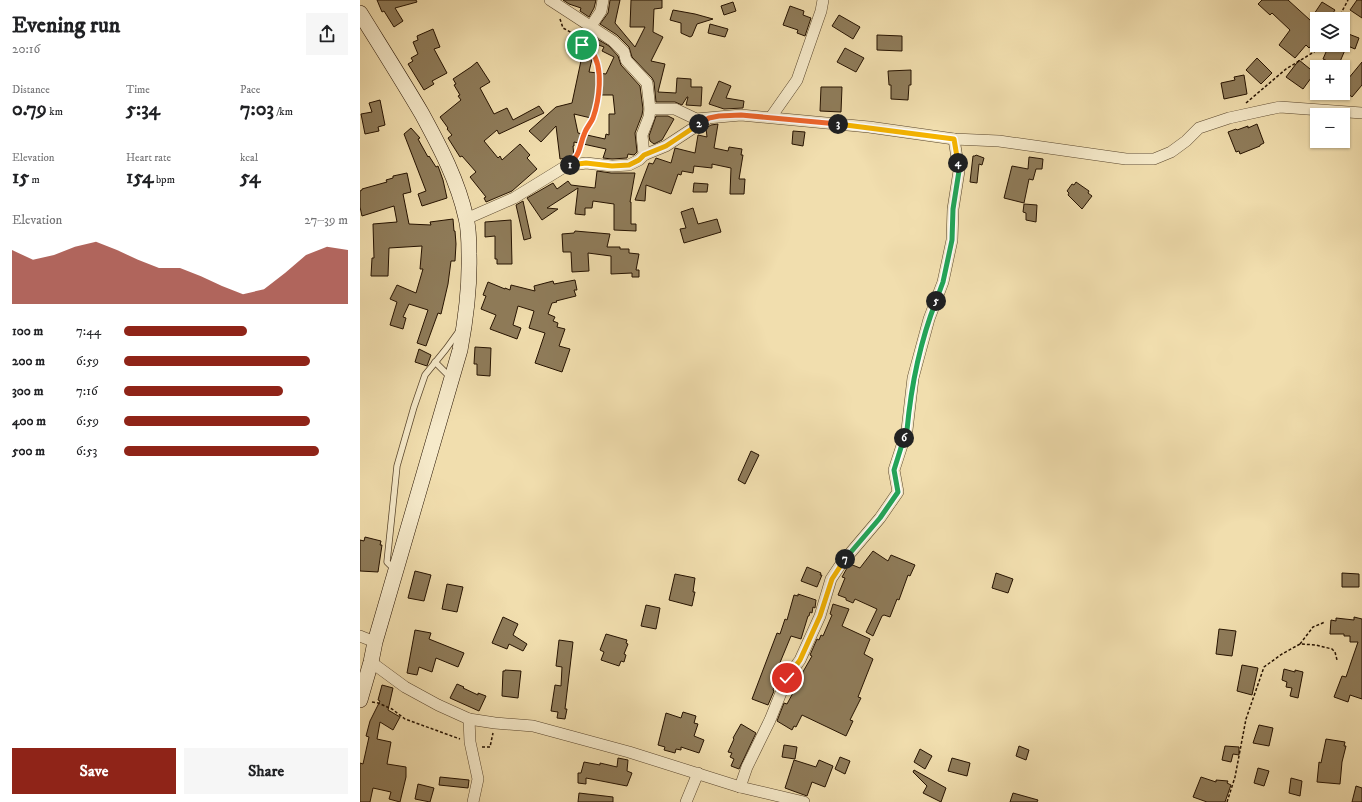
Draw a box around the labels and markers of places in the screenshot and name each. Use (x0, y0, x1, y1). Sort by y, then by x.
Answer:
pin (565, 28, 599, 62)
pin: 2 (689, 114, 709, 134)
pin: 3 (828, 114, 848, 134)
pin: 4 (948, 153, 968, 173)
pin: 1 (560, 155, 580, 175)
pin: 5 (926, 291, 946, 311)
pin: 6 (894, 428, 914, 448)
pin: 7 (835, 549, 855, 569)
pin (770, 661, 804, 695)

